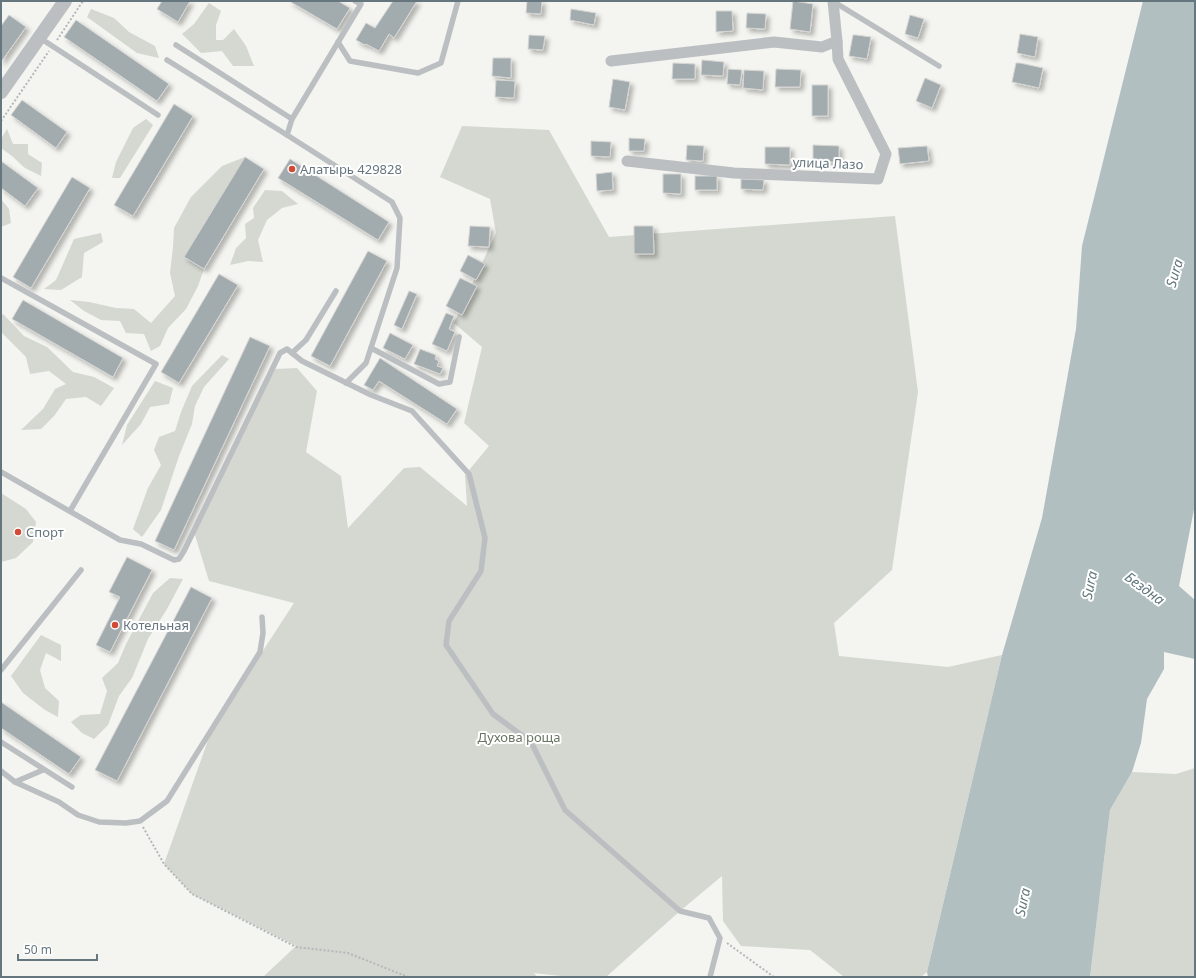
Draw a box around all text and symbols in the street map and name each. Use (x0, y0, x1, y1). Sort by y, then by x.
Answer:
street label: улица Лазо (792, 153, 864, 173)
place label: Алатырь 429828 (300, 160, 402, 178)
marker: Алатырь 429828 (287, 164, 297, 174)
water label: Sura (1161, 257, 1187, 289)
place label: Спорт (26, 523, 64, 541)
marker: Спорт (13, 527, 23, 537)
water label: Бездна (1121, 567, 1169, 609)
water label: Sura (1077, 569, 1101, 601)
place label: Котельная (123, 616, 189, 634)
marker: Котельная (110, 620, 120, 630)
park label: Духова роща (477, 728, 561, 746)
water label: Sura (1010, 886, 1034, 918)
scale bar (18, 936, 97, 962)
text: 50 m (24, 941, 52, 958)

